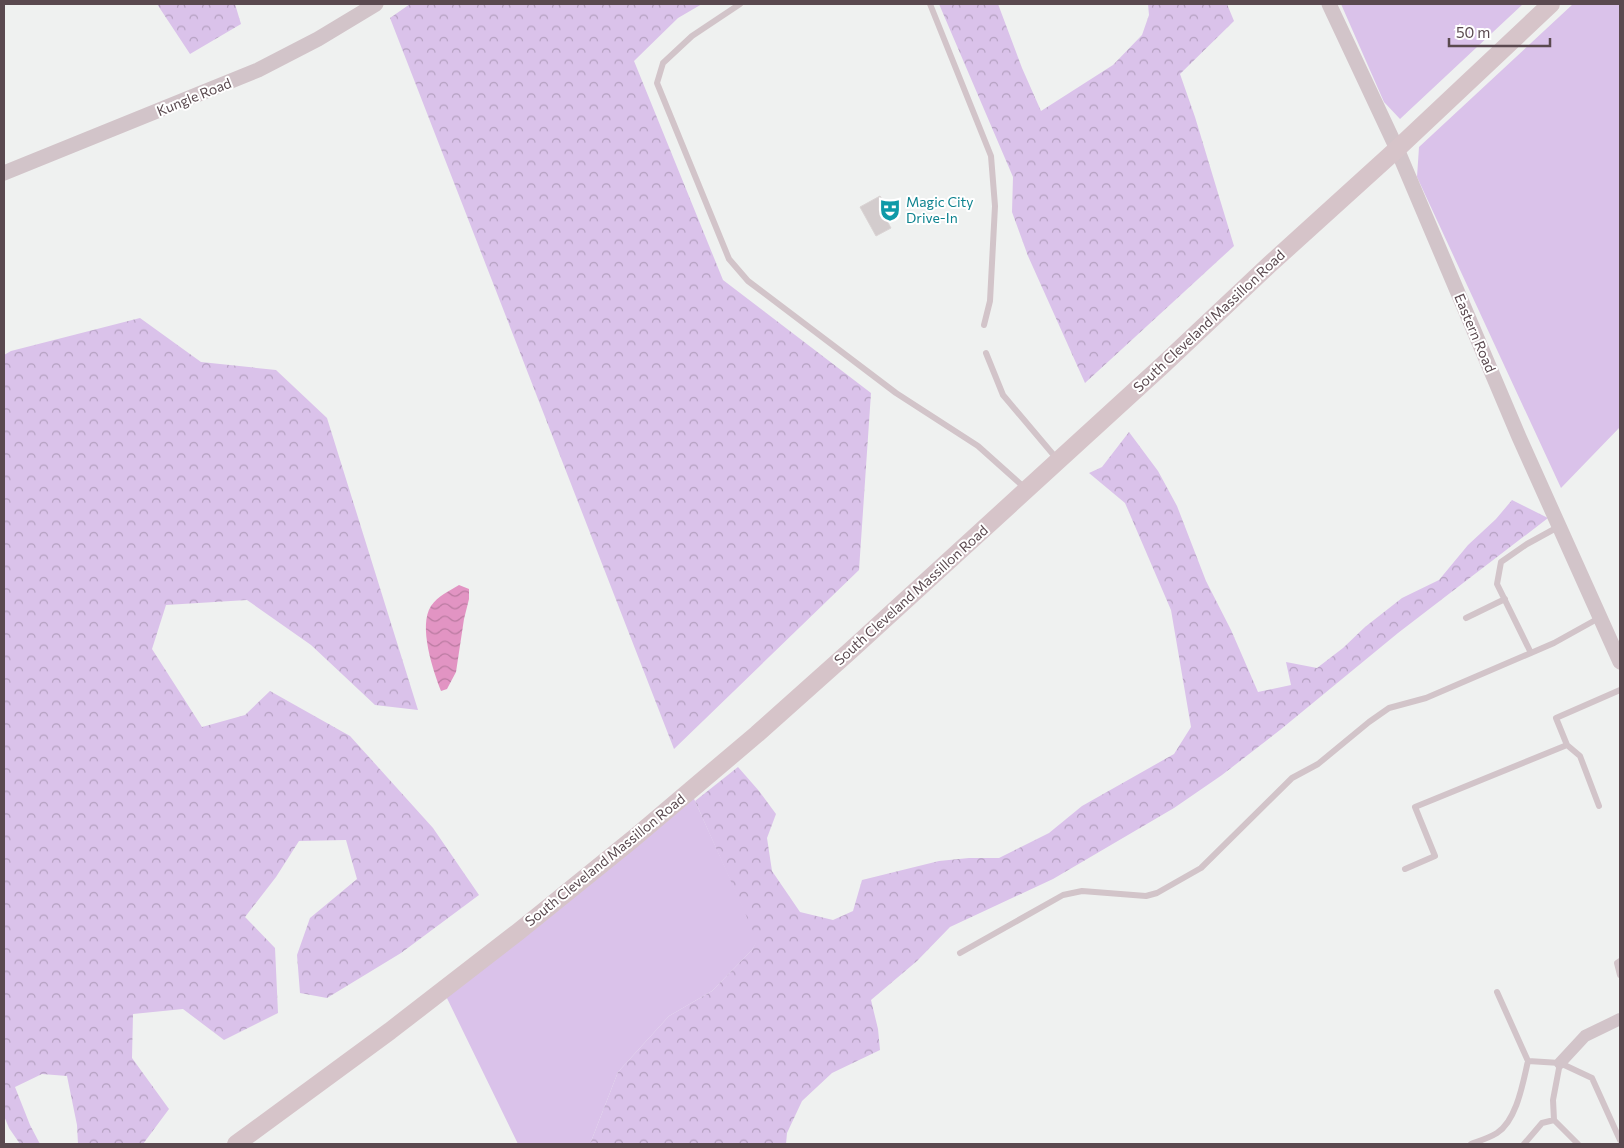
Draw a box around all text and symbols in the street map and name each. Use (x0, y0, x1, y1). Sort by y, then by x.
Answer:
scale bar (1449, 15, 1550, 47)
text: 50 m (1456, 23, 1490, 41)
street label: Kungle Road (154, 74, 234, 119)
place label: Magic City Drive-In (906, 193, 974, 226)
theatre icon: Magic City Drive-In (877, 197, 903, 223)
street label: South Cleveland Massillon Road (1129, 246, 1288, 395)
street label: Eastern Road (1451, 291, 1500, 375)
street label: South Cleveland Massillon Road (830, 521, 991, 668)
street label: South Cleveland Massillon Road (521, 790, 688, 929)

